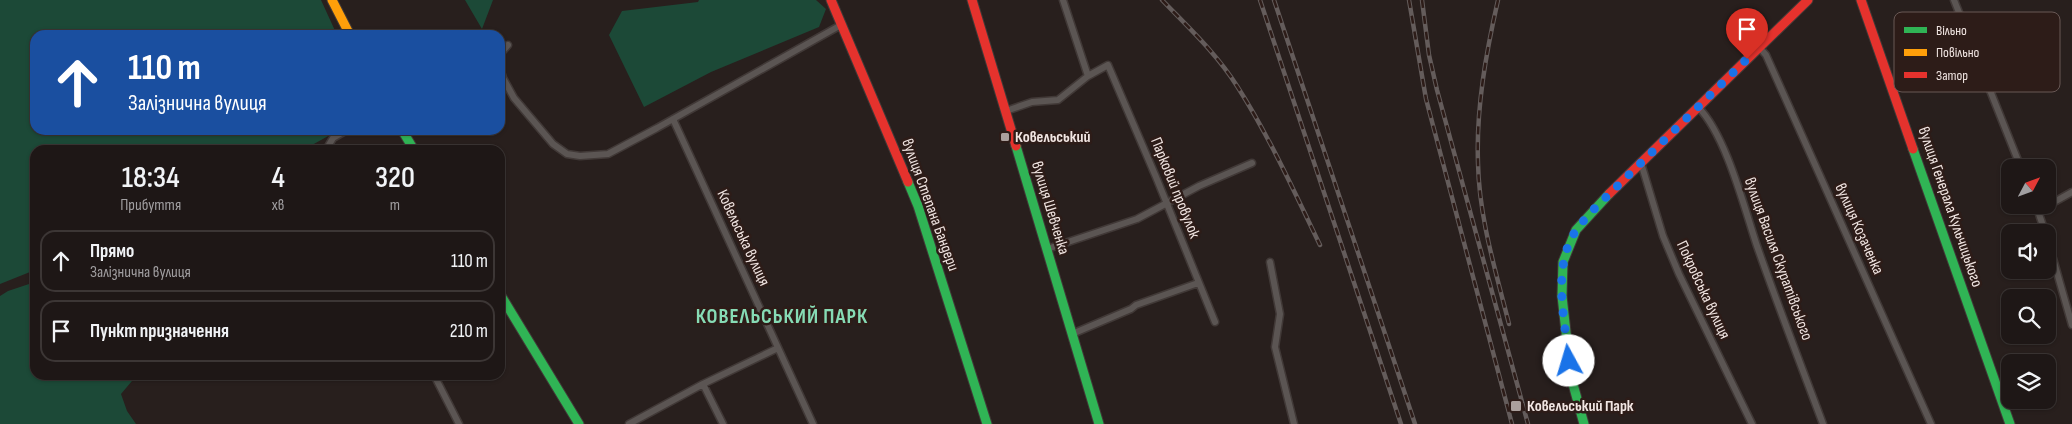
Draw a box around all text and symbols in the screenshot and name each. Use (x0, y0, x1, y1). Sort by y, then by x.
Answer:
pin (1726, 8, 1768, 59)
legend (1894, 12, 2060, 92)
icon: arrive (1733, 15, 1761, 43)
text: Вільно (1936, 22, 1967, 39)
text: Повільно (1936, 44, 1980, 61)
text: 110 m (128, 47, 201, 90)
icon: ahead (45, 50, 110, 115)
text: Затор (1936, 67, 1968, 84)
text: Залізнична вулиця (128, 90, 267, 117)
street label: вулиця Генерала Кульчицького (1914, 124, 1986, 290)
place label: Ковельський (1015, 128, 1090, 147)
marker: Ковельський (999, 131, 1011, 143)
street label: Парковий провулок (1146, 135, 1204, 242)
street label: вулиця Степана Бандери (897, 136, 963, 274)
street label: вулиця Шевченка (1027, 159, 1073, 257)
north arrow (2001, 159, 2056, 214)
map controls (2001, 159, 2056, 409)
text: 18:34 (122, 160, 180, 196)
text: 4 (271, 160, 285, 196)
text: 320 (375, 160, 415, 196)
street label: вулиця Василя Скуратівського (1740, 175, 1816, 343)
street label: вулиця Козаченка (1830, 180, 1888, 278)
street label: Ковельська вулиця (712, 187, 774, 289)
text: Прибуття (120, 196, 181, 215)
text: хв (272, 196, 284, 215)
text: m (390, 196, 400, 215)
button: sound (2001, 224, 2056, 279)
street label: Покровська вулиця (1672, 238, 1734, 342)
text: Прямо (90, 240, 134, 263)
icon: ahead (47, 247, 75, 275)
text: 110 m (451, 250, 488, 273)
text: Залізнична вулиця (90, 263, 191, 282)
button: search (2001, 289, 2056, 344)
district label: КОВЕЛЬСЬКИЙ ПАРК (696, 304, 868, 329)
icon: arrive (47, 317, 75, 345)
text: Пункт призначення (90, 320, 229, 343)
text: 210 m (450, 320, 488, 343)
position arrow (1542, 334, 1594, 386)
button: layers (2001, 354, 2056, 409)
place label: Ковельський Парк (1527, 397, 1634, 416)
marker: Ковельський Парк (1509, 399, 1523, 413)

